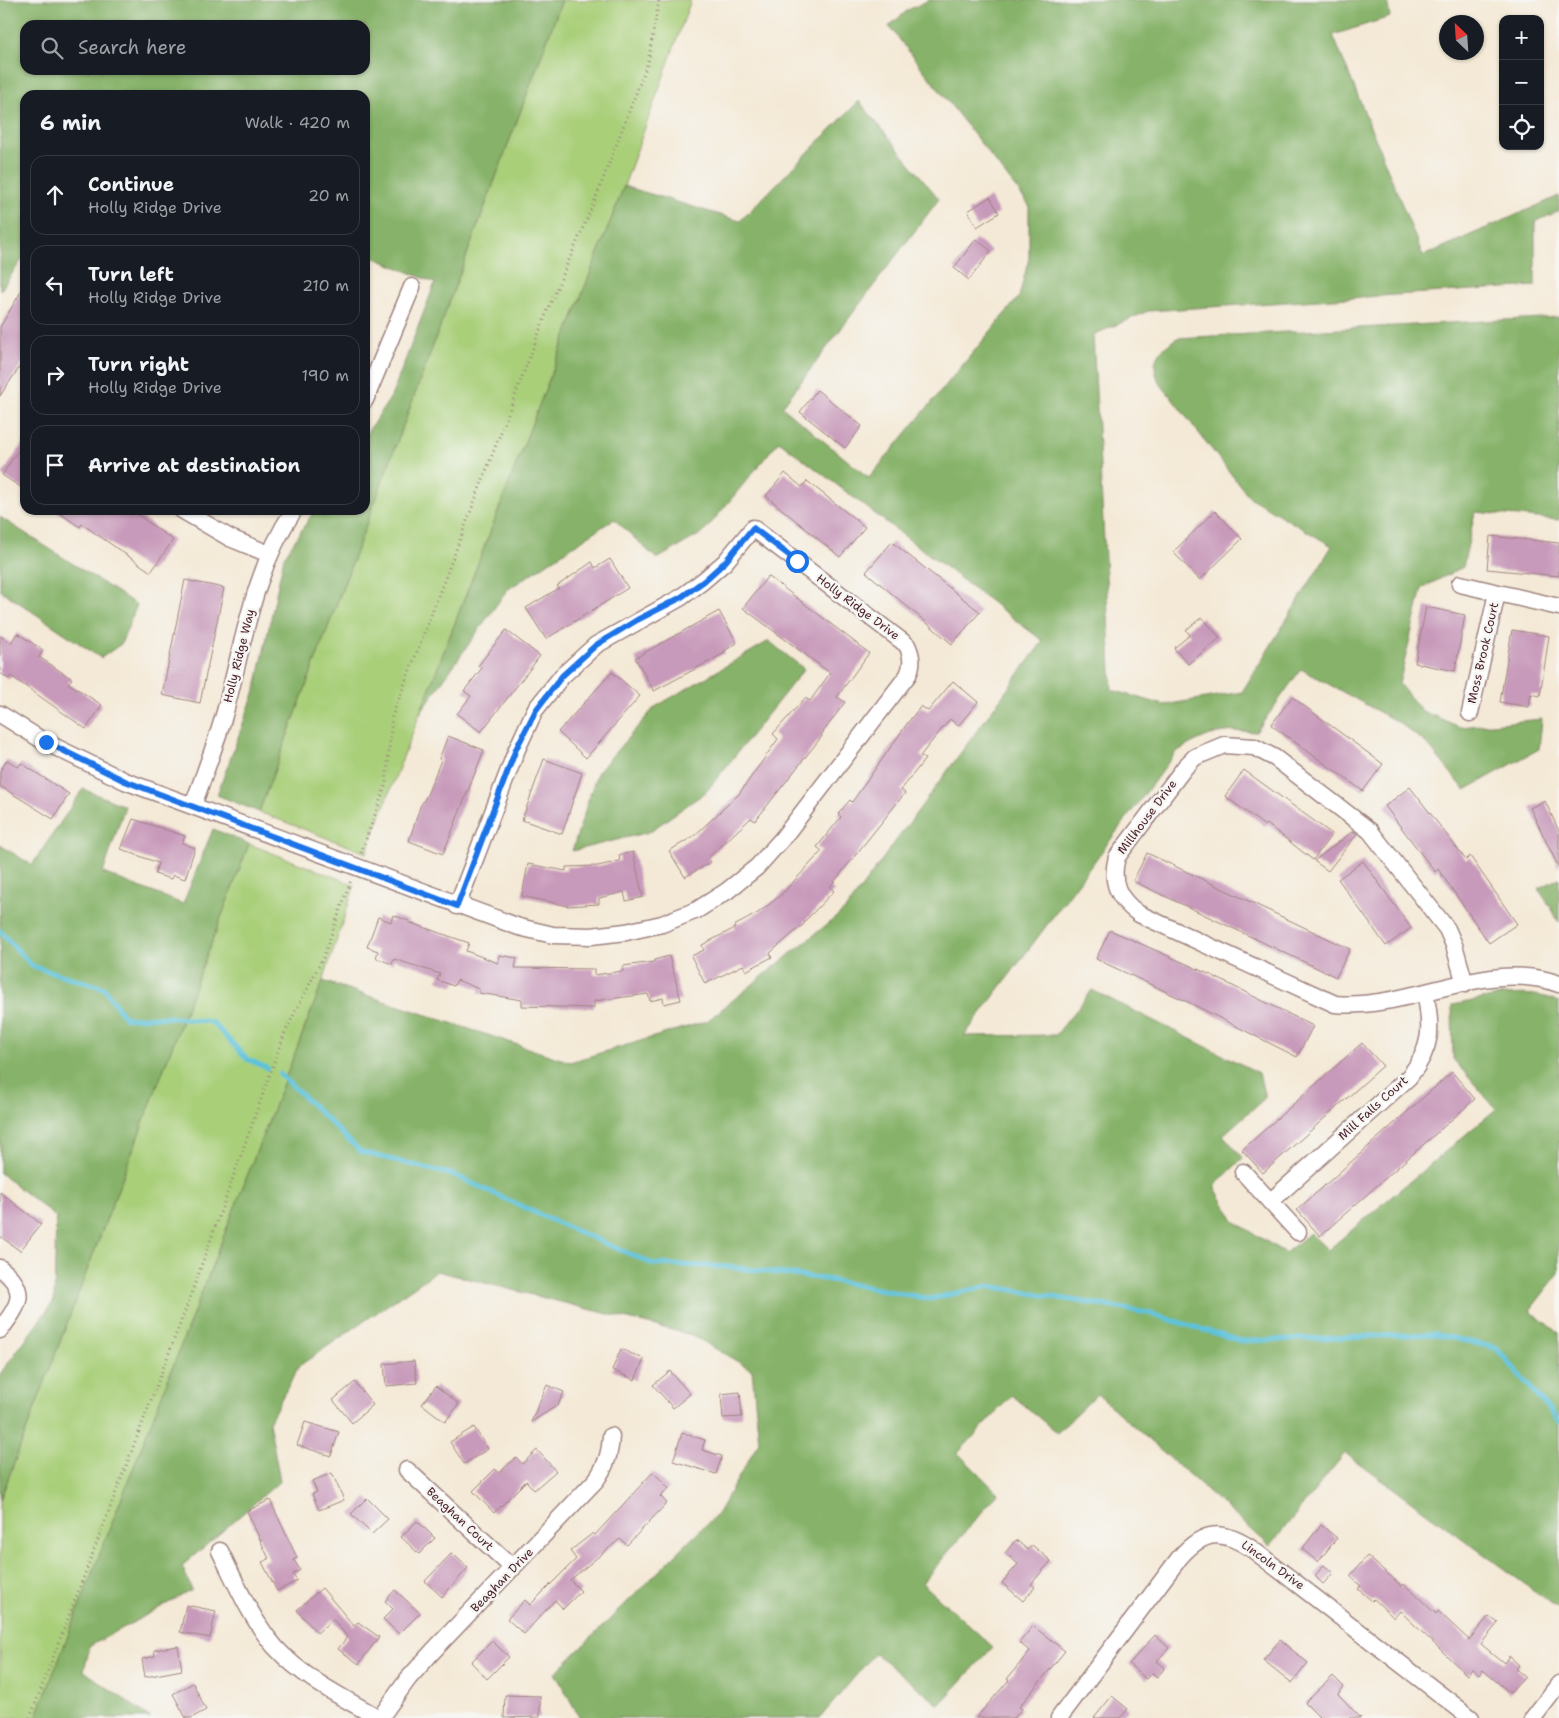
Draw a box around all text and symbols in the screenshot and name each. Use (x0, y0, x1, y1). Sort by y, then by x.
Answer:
north arrow (1439, 15, 1484, 60)
map controls (1499, 15, 1544, 150)
button: + (1499, 15, 1544, 60)
search box (20, 20, 370, 75)
icon: search (38, 34, 66, 62)
text: Search here (78, 35, 187, 60)
button: − (1499, 60, 1544, 105)
button: locate (1499, 105, 1544, 150)
text: 6 min (40, 109, 101, 137)
text: Walk · 420 m (245, 112, 350, 133)
text: Continue (88, 172, 174, 197)
icon: ahead (41, 181, 69, 209)
text: 20 m (308, 185, 349, 206)
text: Holly Ridge Drive (88, 197, 222, 218)
text: Turn left (88, 262, 174, 287)
icon: left (41, 271, 69, 299)
text: 210 m (302, 275, 349, 296)
text: Holly Ridge Drive (88, 287, 222, 308)
text: Turn right (88, 352, 189, 377)
icon: right (41, 361, 69, 389)
text: 190 m (302, 365, 349, 386)
text: Holly Ridge Drive (88, 377, 222, 398)
icon: arrive (41, 451, 69, 479)
text: Arrive at destination (88, 453, 300, 478)
route start (786, 550, 809, 573)
street label: Holly Ridge Drive (813, 570, 903, 644)
street label: Moss Brook Court (1464, 601, 1502, 705)
street label: Holly Ridge Way (220, 607, 258, 705)
route end (35, 731, 58, 754)
street label: Millhouse Drive (1114, 776, 1180, 858)
street label: Mill Falls Court (1335, 1072, 1411, 1144)
street label: Beaghan Court (423, 1484, 497, 1554)
street label: Lincoln Drive (1238, 1537, 1308, 1593)
street label: Beaghan Drive (467, 1544, 537, 1616)

